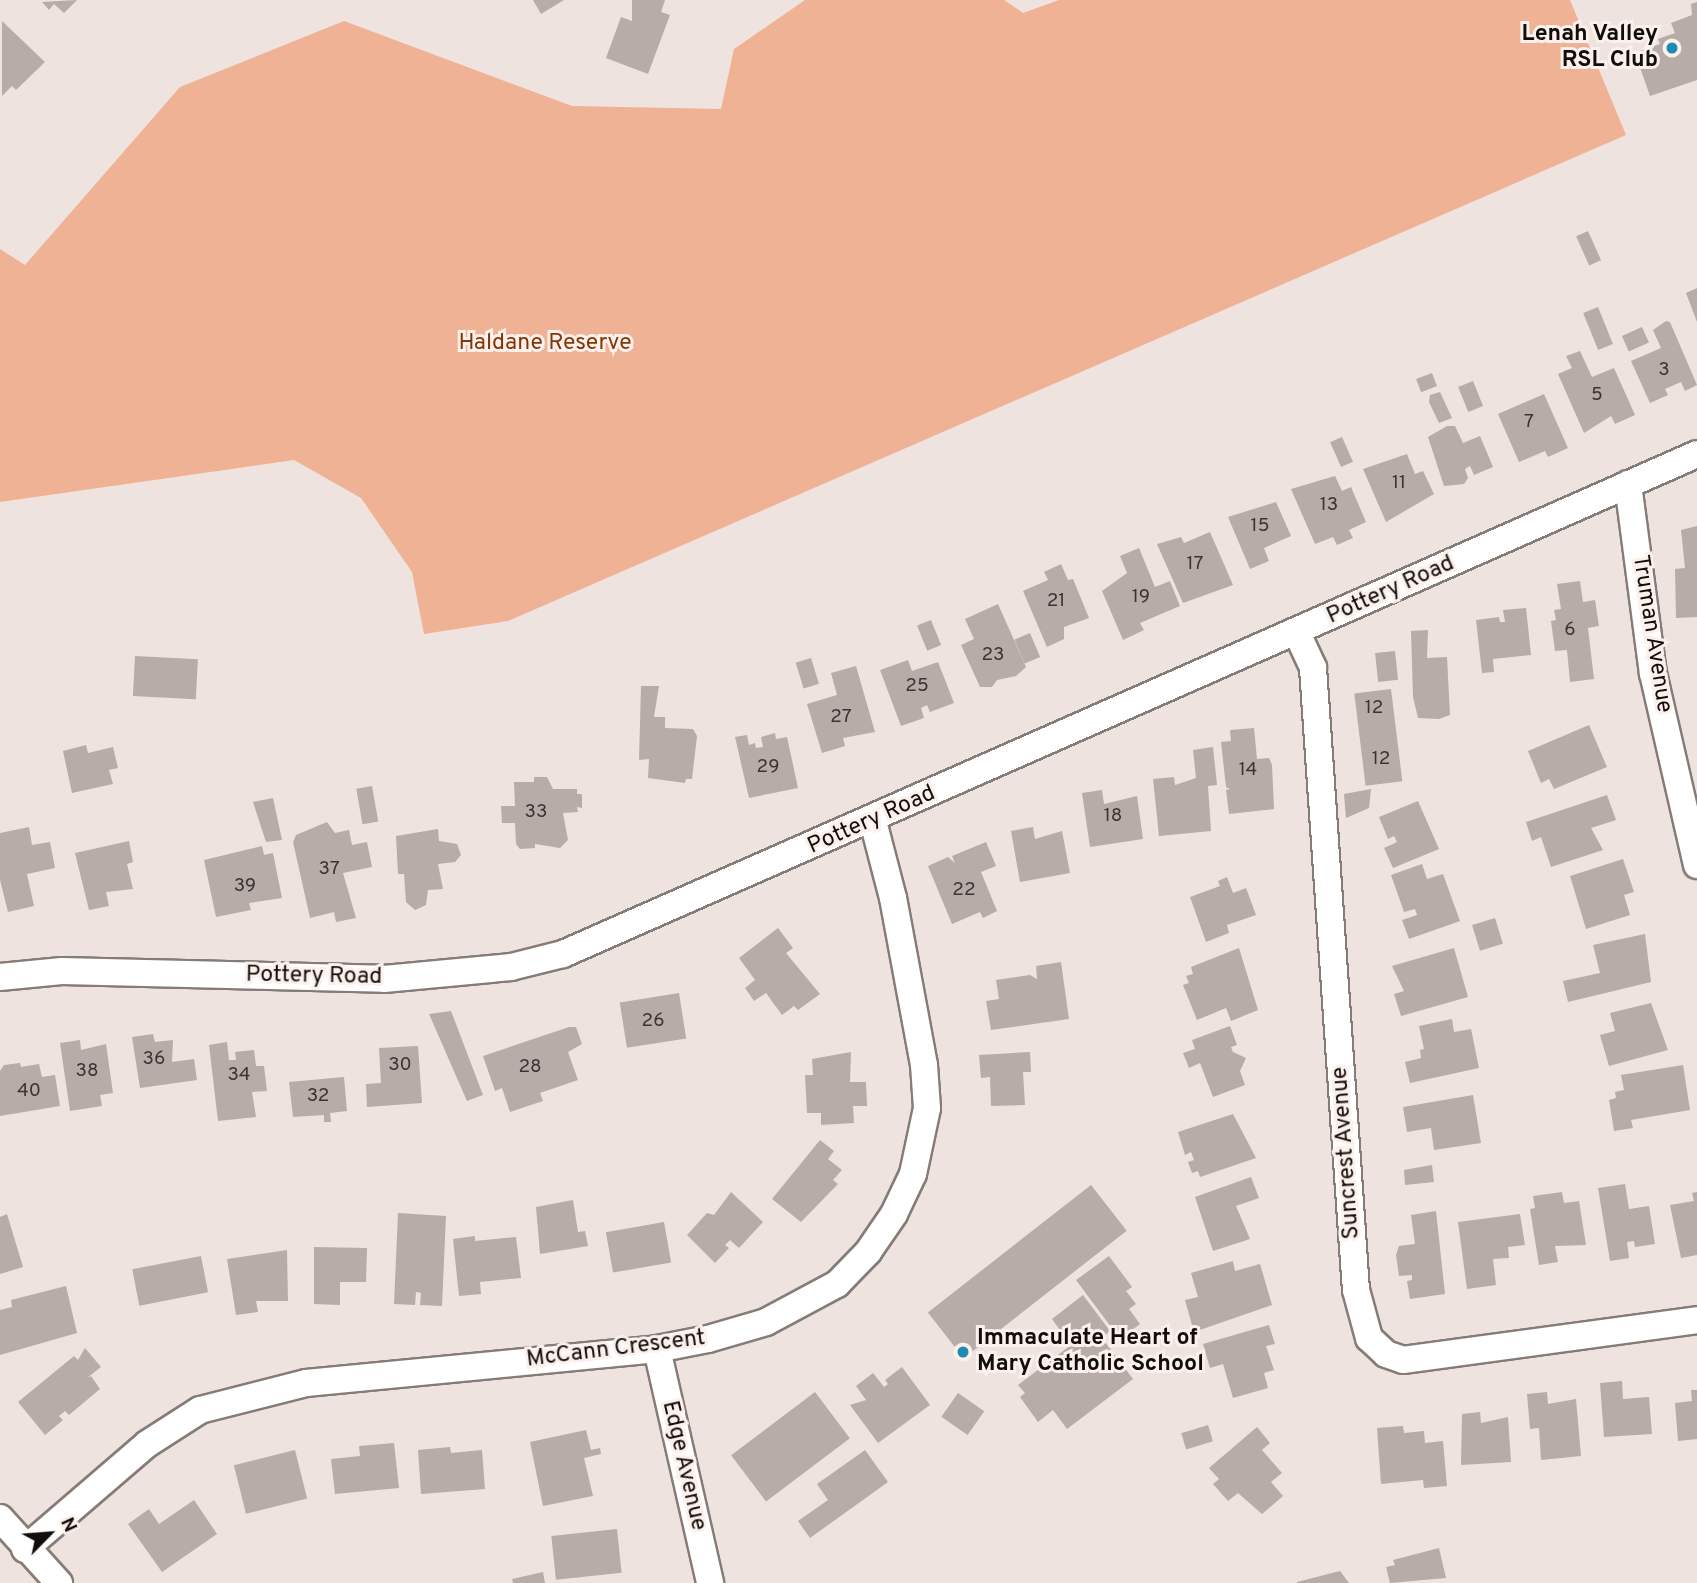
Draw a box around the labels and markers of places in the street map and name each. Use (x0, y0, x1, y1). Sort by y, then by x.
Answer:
place label: Lenah Valley RSL Club (1521, 21, 1658, 75)
marker: Lenah Valley RSL Club (1664, 40, 1680, 56)
place label: Immaculate Heart of Mary Catholic School (977, 1325, 1204, 1379)
marker: Immaculate Heart of Mary Catholic School (955, 1344, 971, 1360)

